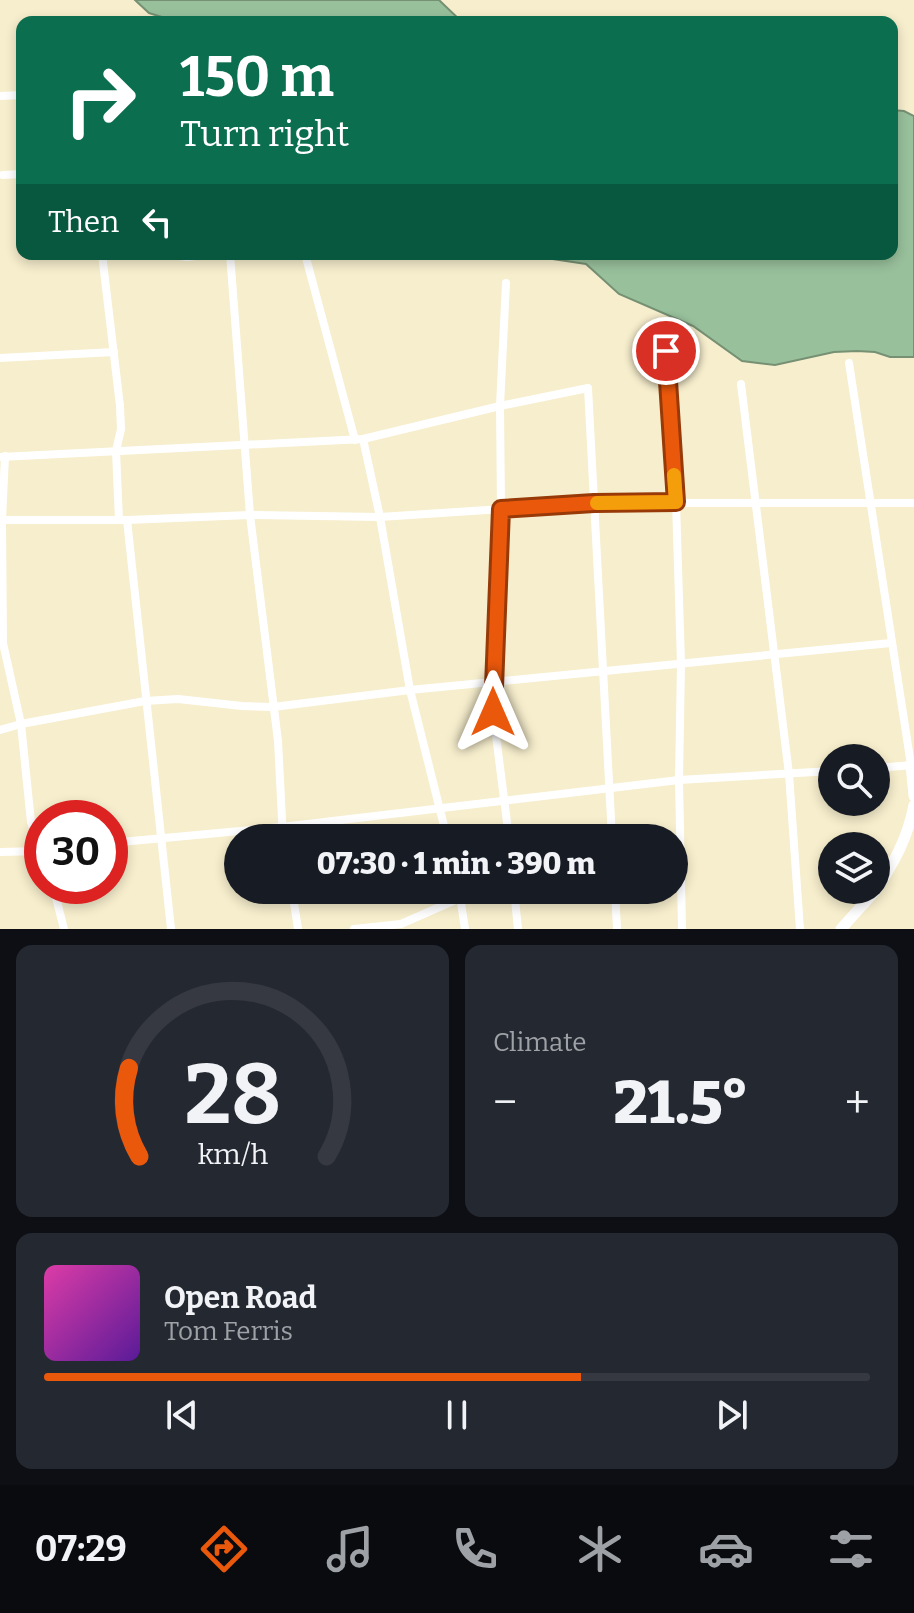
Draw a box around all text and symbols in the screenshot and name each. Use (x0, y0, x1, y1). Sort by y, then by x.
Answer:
text: 150 m (180, 44, 334, 111)
icon: right (48, 48, 152, 152)
text: Turn right (180, 112, 349, 156)
icon: left (135, 200, 179, 244)
text: Then (48, 204, 119, 240)
pin (632, 317, 700, 385)
icon: arrive (644, 329, 688, 373)
position arrow (451, 670, 535, 754)
map controls (818, 744, 890, 904)
button: search (818, 744, 890, 816)
speed limit sign: 30 (24, 800, 128, 904)
button: layers (818, 832, 890, 904)
text: 07:30 · 1 min · 390 m (317, 846, 595, 882)
text: Climate (493, 1027, 587, 1058)
text: 28 (184, 1045, 281, 1145)
text: 21.5° (613, 1067, 749, 1139)
text: − (493, 1076, 517, 1129)
text: + (845, 1076, 870, 1129)
text: km/h (197, 1137, 268, 1172)
text: Open Road (164, 1280, 317, 1316)
text: Tom Ferris (164, 1316, 293, 1347)
icon: previous (160, 1393, 204, 1437)
icon: pause (435, 1393, 479, 1437)
icon: next (710, 1393, 754, 1437)
icon: directions (196, 1521, 252, 1577)
icon: music (322, 1521, 378, 1577)
icon: phone (447, 1521, 503, 1577)
icon: climate (572, 1521, 628, 1577)
icon: car (698, 1521, 754, 1577)
icon: filters (823, 1521, 879, 1577)
text: 07:29 (35, 1527, 127, 1571)

